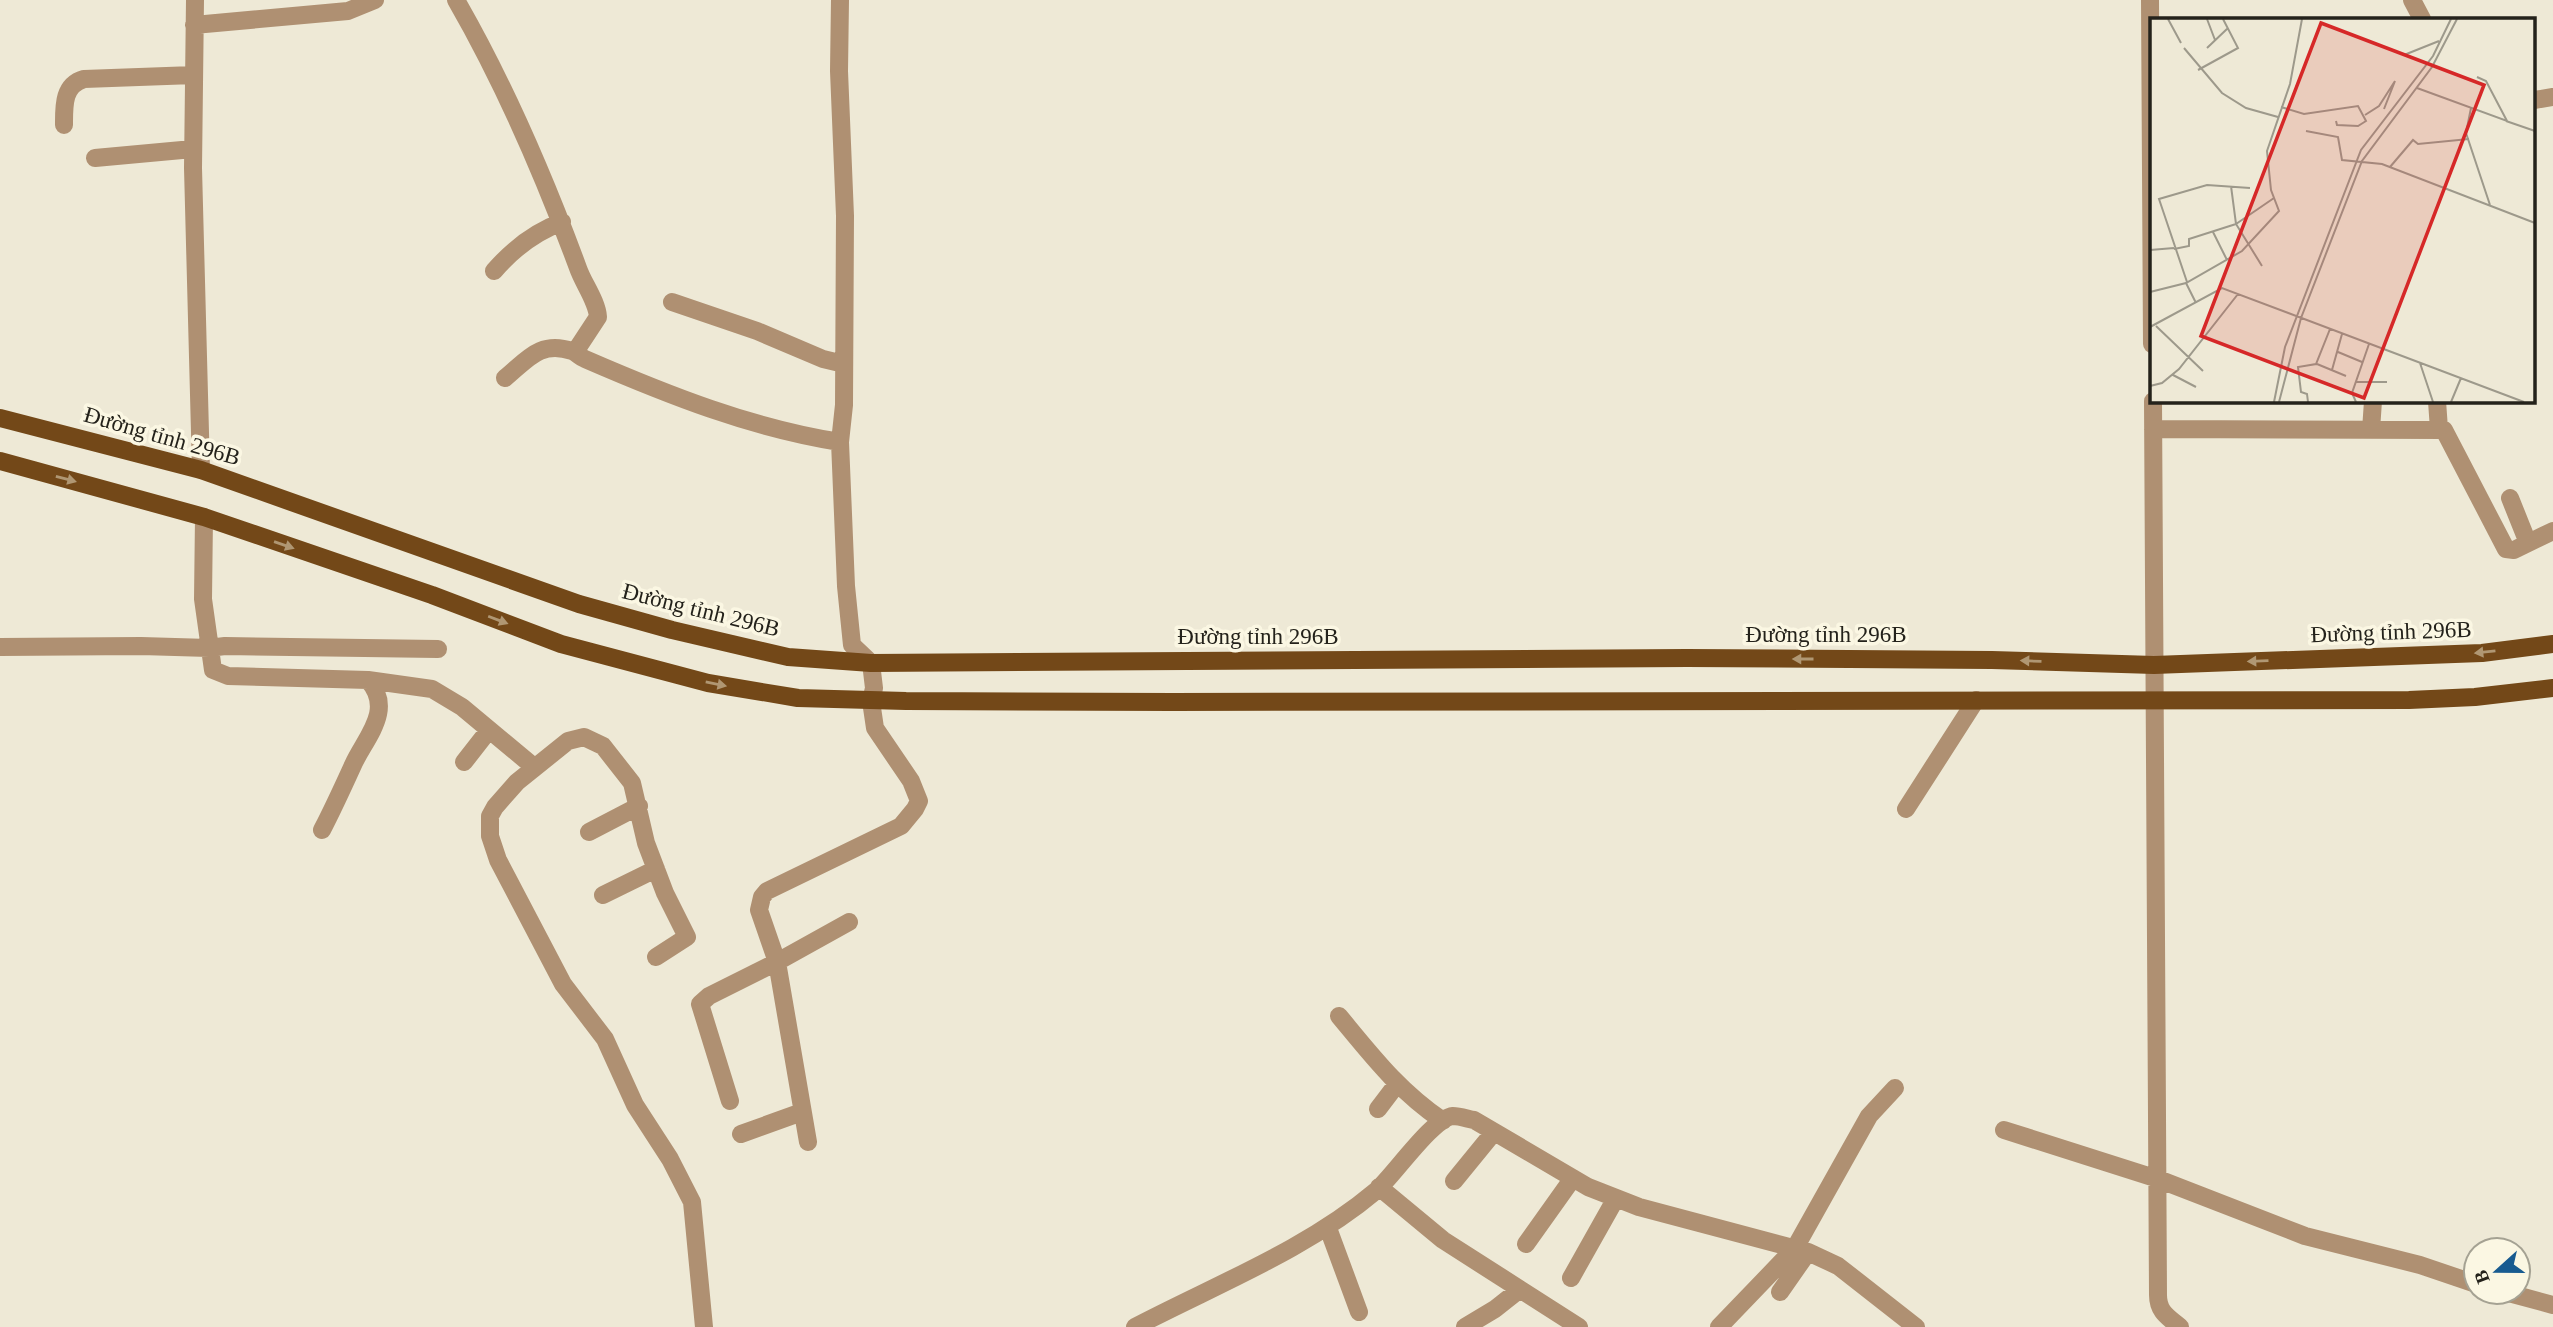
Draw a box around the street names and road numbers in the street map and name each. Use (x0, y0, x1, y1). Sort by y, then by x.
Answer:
street label: Đường tỉnh 296B (81, 402, 243, 470)
street label: Đường tỉnh 296B (620, 578, 782, 642)
street label: Đường tỉnh 296B (2310, 617, 2472, 647)
street label: Đường tỉnh 296B (1745, 622, 1907, 647)
street label: Đường tỉnh 296B (1177, 624, 1339, 649)

